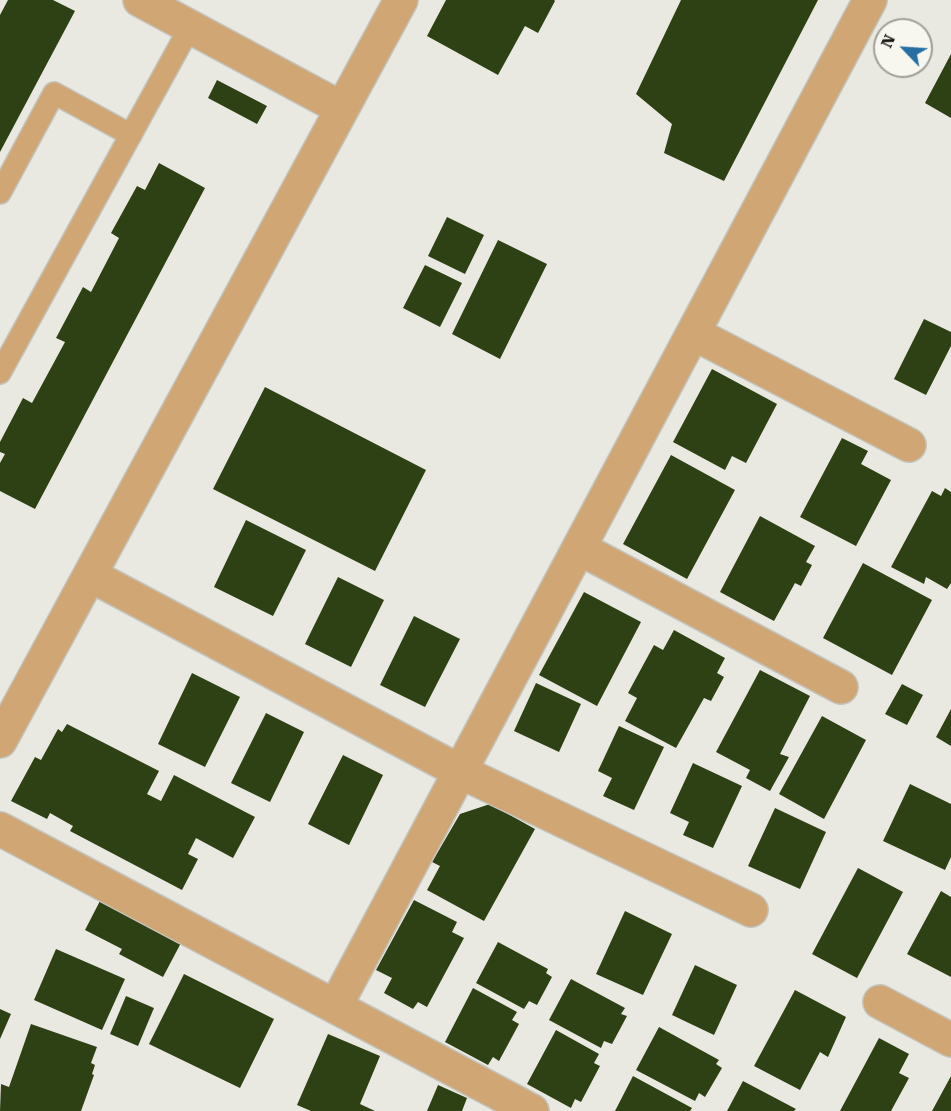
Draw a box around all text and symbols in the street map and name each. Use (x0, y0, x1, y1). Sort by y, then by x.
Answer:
north arrow (873, 18, 933, 78)
text: N (877, 31, 899, 51)

